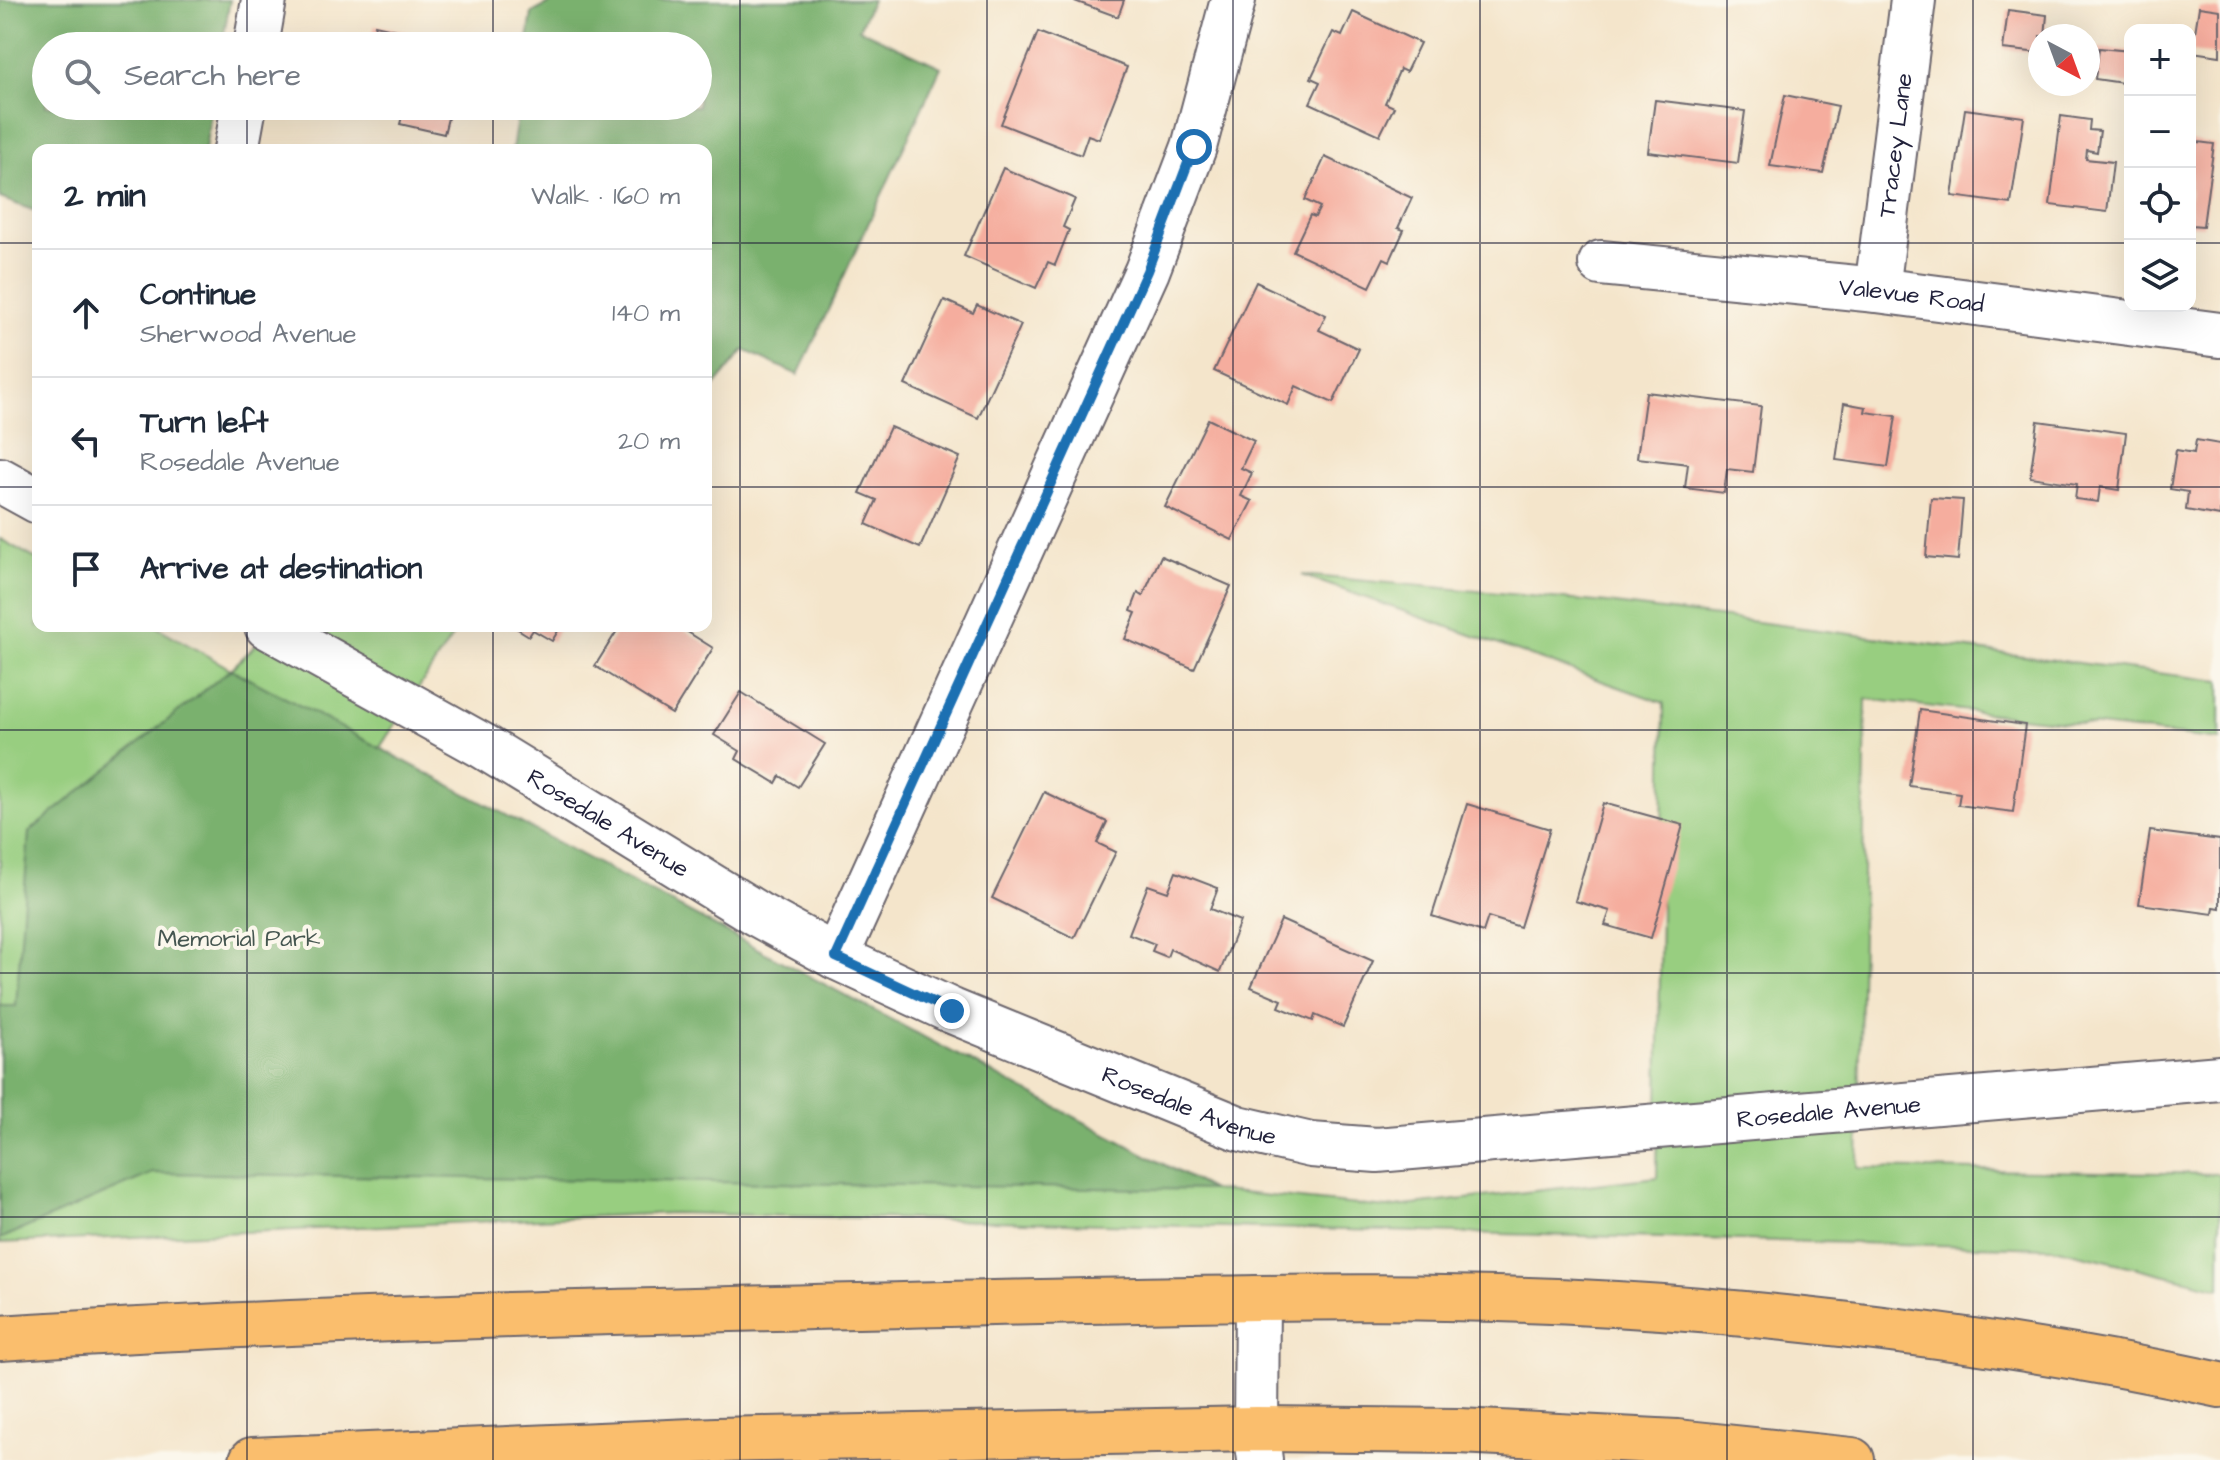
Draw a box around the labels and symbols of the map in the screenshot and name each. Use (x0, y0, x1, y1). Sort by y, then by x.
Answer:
north arrow (2028, 24, 2100, 96)
street label: Tracey Lane (1870, 71, 1922, 219)
route start (1176, 129, 1212, 165)
street label: Valevue Road (1837, 270, 1986, 322)
street label: Rosedale Avenue (520, 761, 695, 886)
park label: Memorial Park (158, 922, 321, 956)
route end (934, 993, 970, 1029)
street label: Rosedale Avenue (1096, 1058, 1279, 1154)
street label: Rosedale Avenue (1736, 1088, 1922, 1137)

